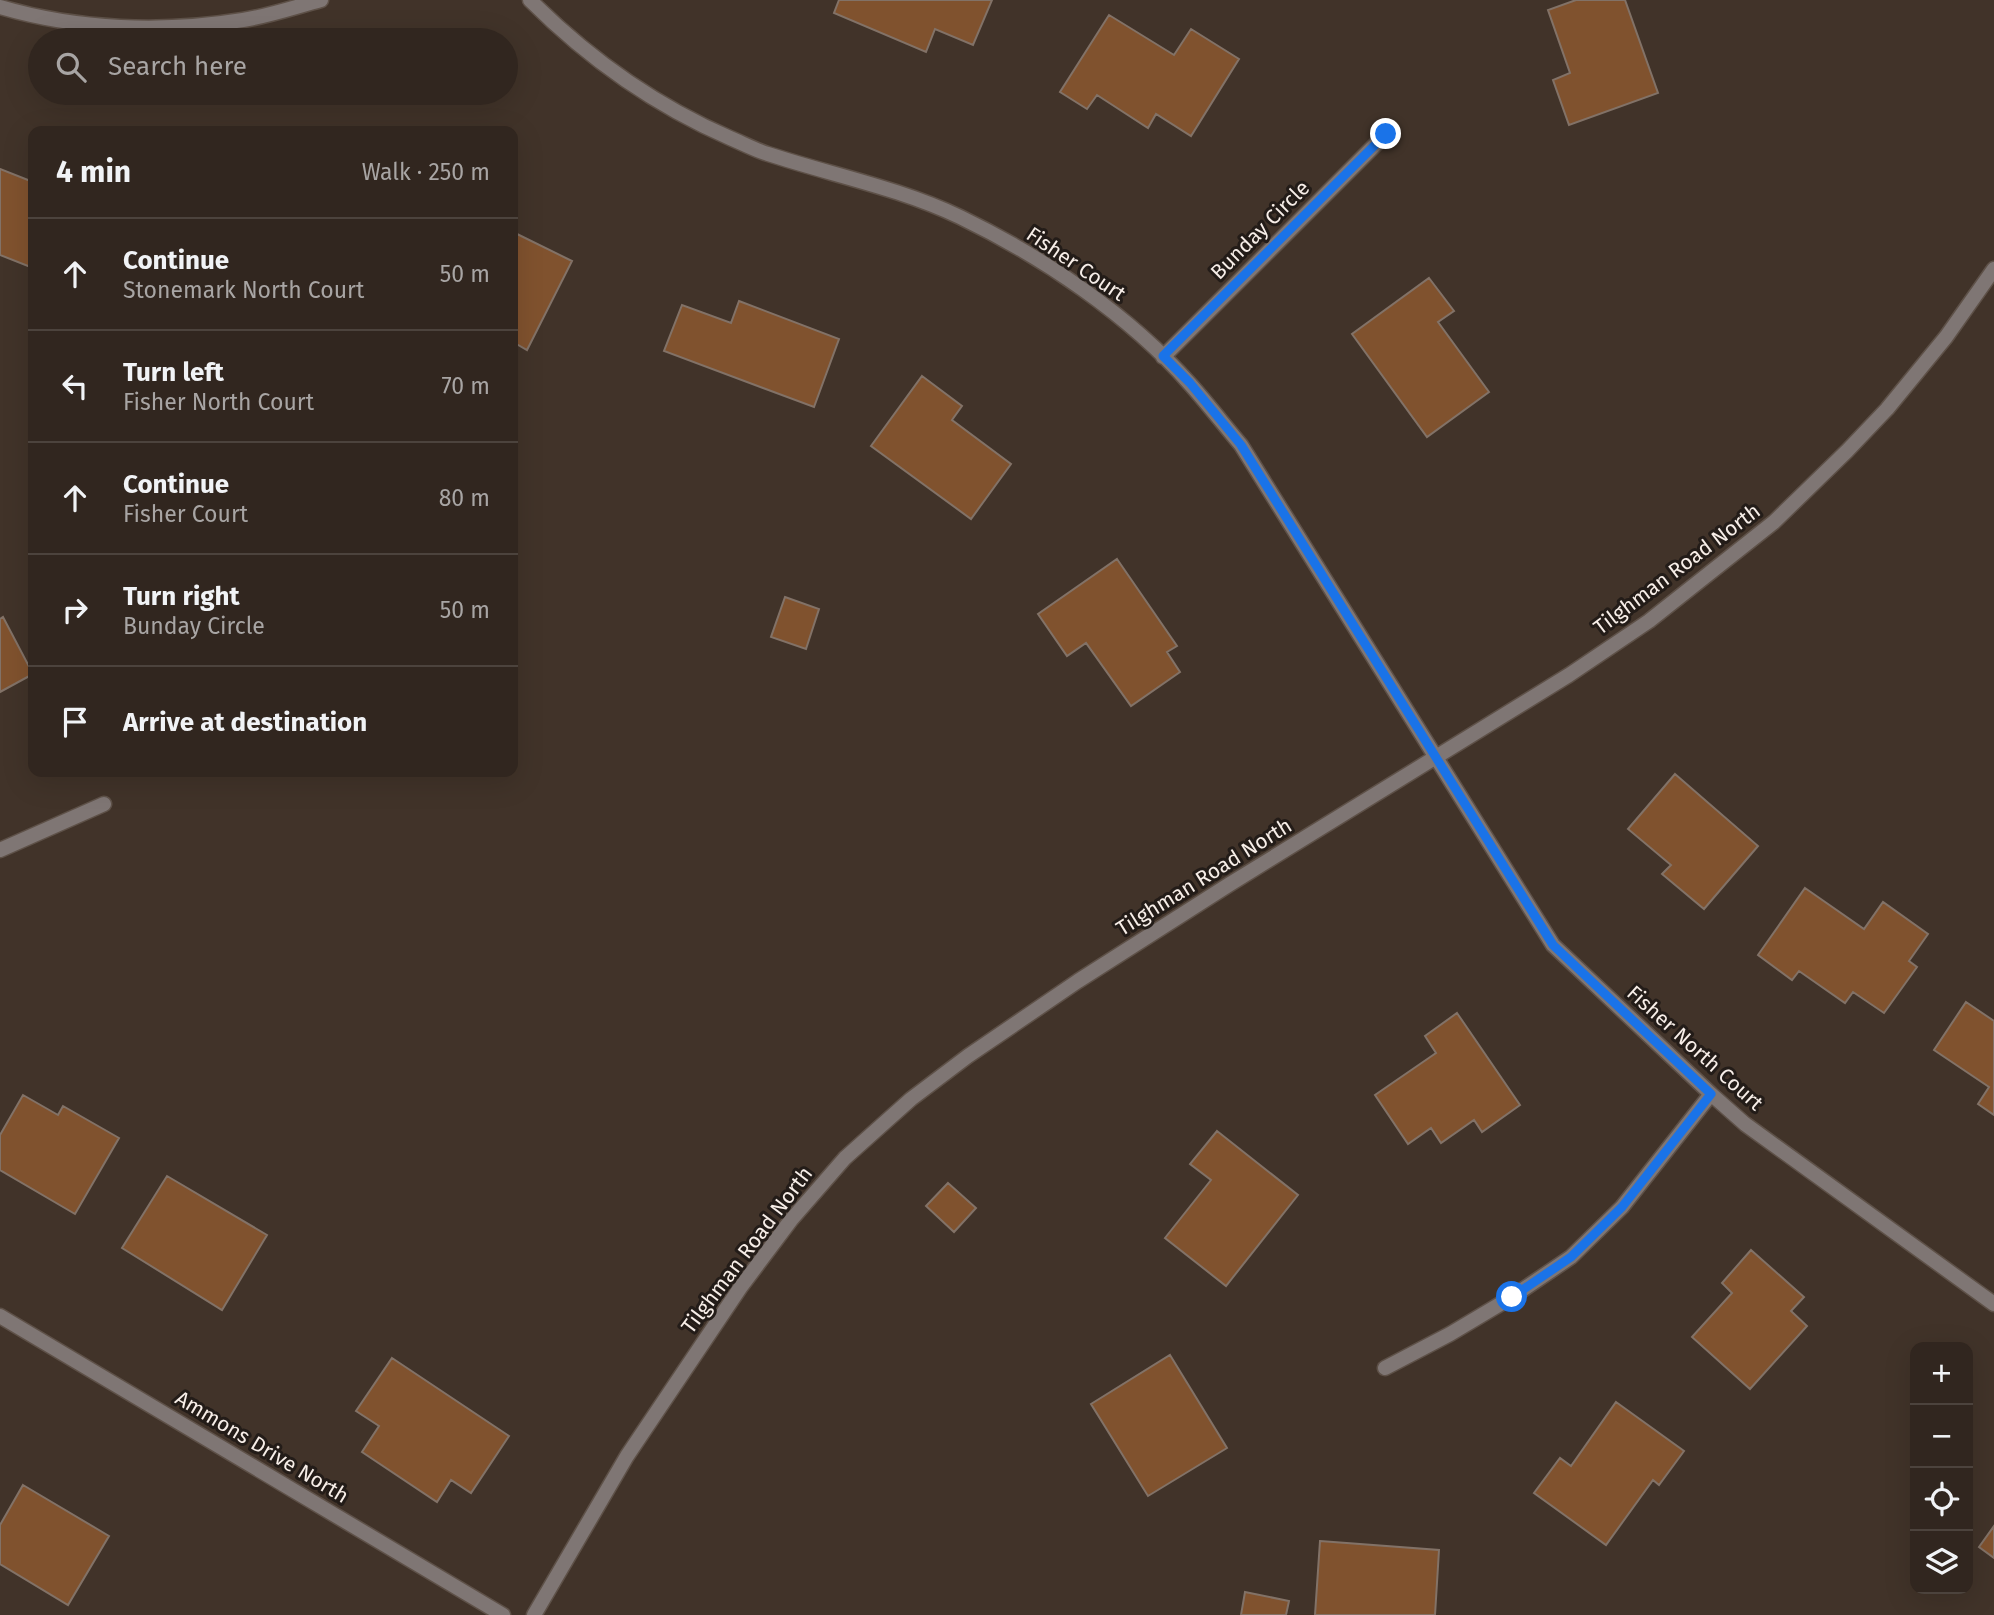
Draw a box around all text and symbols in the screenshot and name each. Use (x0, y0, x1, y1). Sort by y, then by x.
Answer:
search box (28, 28, 518, 105)
icon: search (52, 48, 90, 86)
text: Search here (108, 51, 247, 82)
route end (1370, 118, 1401, 149)
text: 4 min (56, 154, 131, 190)
text: Walk · 250 m (362, 158, 490, 186)
street label: Bunday Circle (1205, 175, 1315, 285)
street label: Fisher Court (1021, 221, 1131, 307)
text: Continue (123, 245, 229, 276)
icon: ahead (56, 255, 94, 293)
text: 50 m (440, 260, 490, 288)
text: Stonemark North Court (123, 276, 364, 304)
text: Turn left (123, 357, 224, 388)
icon: left (56, 367, 94, 405)
text: 70 m (441, 372, 490, 400)
text: Fisher North Court (123, 388, 314, 416)
text: Continue (123, 469, 229, 500)
icon: ahead (56, 479, 94, 517)
text: 80 m (439, 484, 490, 512)
street label: Tilghman Road North (1588, 498, 1766, 640)
text: Fisher Court (123, 500, 248, 528)
text: Turn right (123, 581, 240, 612)
icon: right (56, 591, 94, 629)
text: 50 m (440, 596, 490, 624)
text: Bunday Circle (123, 612, 265, 640)
icon: arrive (56, 703, 94, 741)
text: Arrive at destination (123, 707, 367, 738)
street label: Tilghman Road North (1111, 812, 1297, 942)
street label: Fisher North Court (1621, 980, 1769, 1116)
street label: Tilghman Road North (676, 1161, 818, 1339)
route start (1496, 1281, 1527, 1312)
map controls (1910, 1342, 1973, 1594)
button: + (1910, 1342, 1973, 1405)
street label: Ammons Drive North (171, 1385, 353, 1509)
button: − (1910, 1405, 1973, 1468)
button: locate (1910, 1468, 1973, 1531)
button: layers (1910, 1531, 1973, 1594)

